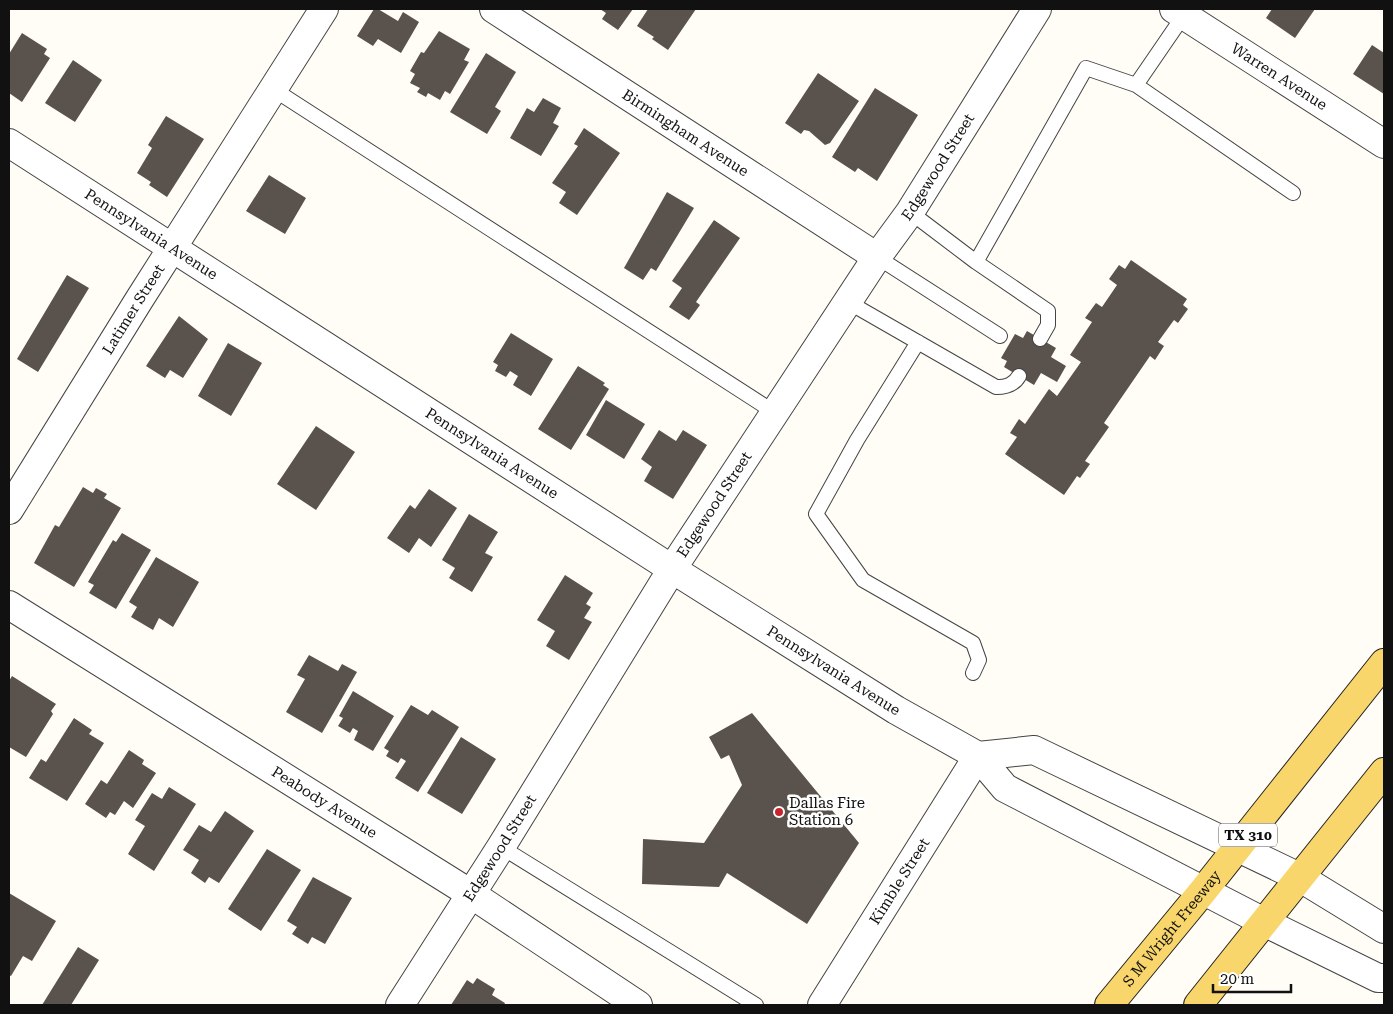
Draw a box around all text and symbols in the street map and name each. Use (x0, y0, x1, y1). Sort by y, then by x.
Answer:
street label: Warren Avenue (1228, 39, 1330, 114)
street label: Birmingham Avenue (619, 85, 752, 180)
street label: Edgewood Street (898, 110, 978, 224)
street label: Pennsylvania Avenue (81, 185, 221, 284)
street label: Latimer Street (99, 261, 168, 358)
street label: Pennsylvania Avenue (422, 404, 562, 503)
street label: Edgewood Street (673, 448, 756, 561)
street label: Pennsylvania Avenue (764, 622, 904, 719)
street label: Peabody Avenue (268, 763, 380, 842)
street label: Edgewood Street (460, 791, 540, 905)
place label: Dallas Fire Station 6 (789, 794, 865, 829)
marker: Dallas Fire Station 6 (773, 806, 785, 818)
road number: TX 310 (1219, 824, 1277, 846)
street label: Kimble Street (866, 834, 934, 928)
street label: S M Wright Freeway (1119, 867, 1225, 990)
scale bar (1213, 962, 1290, 994)
text: 20 m (1220, 970, 1255, 988)

